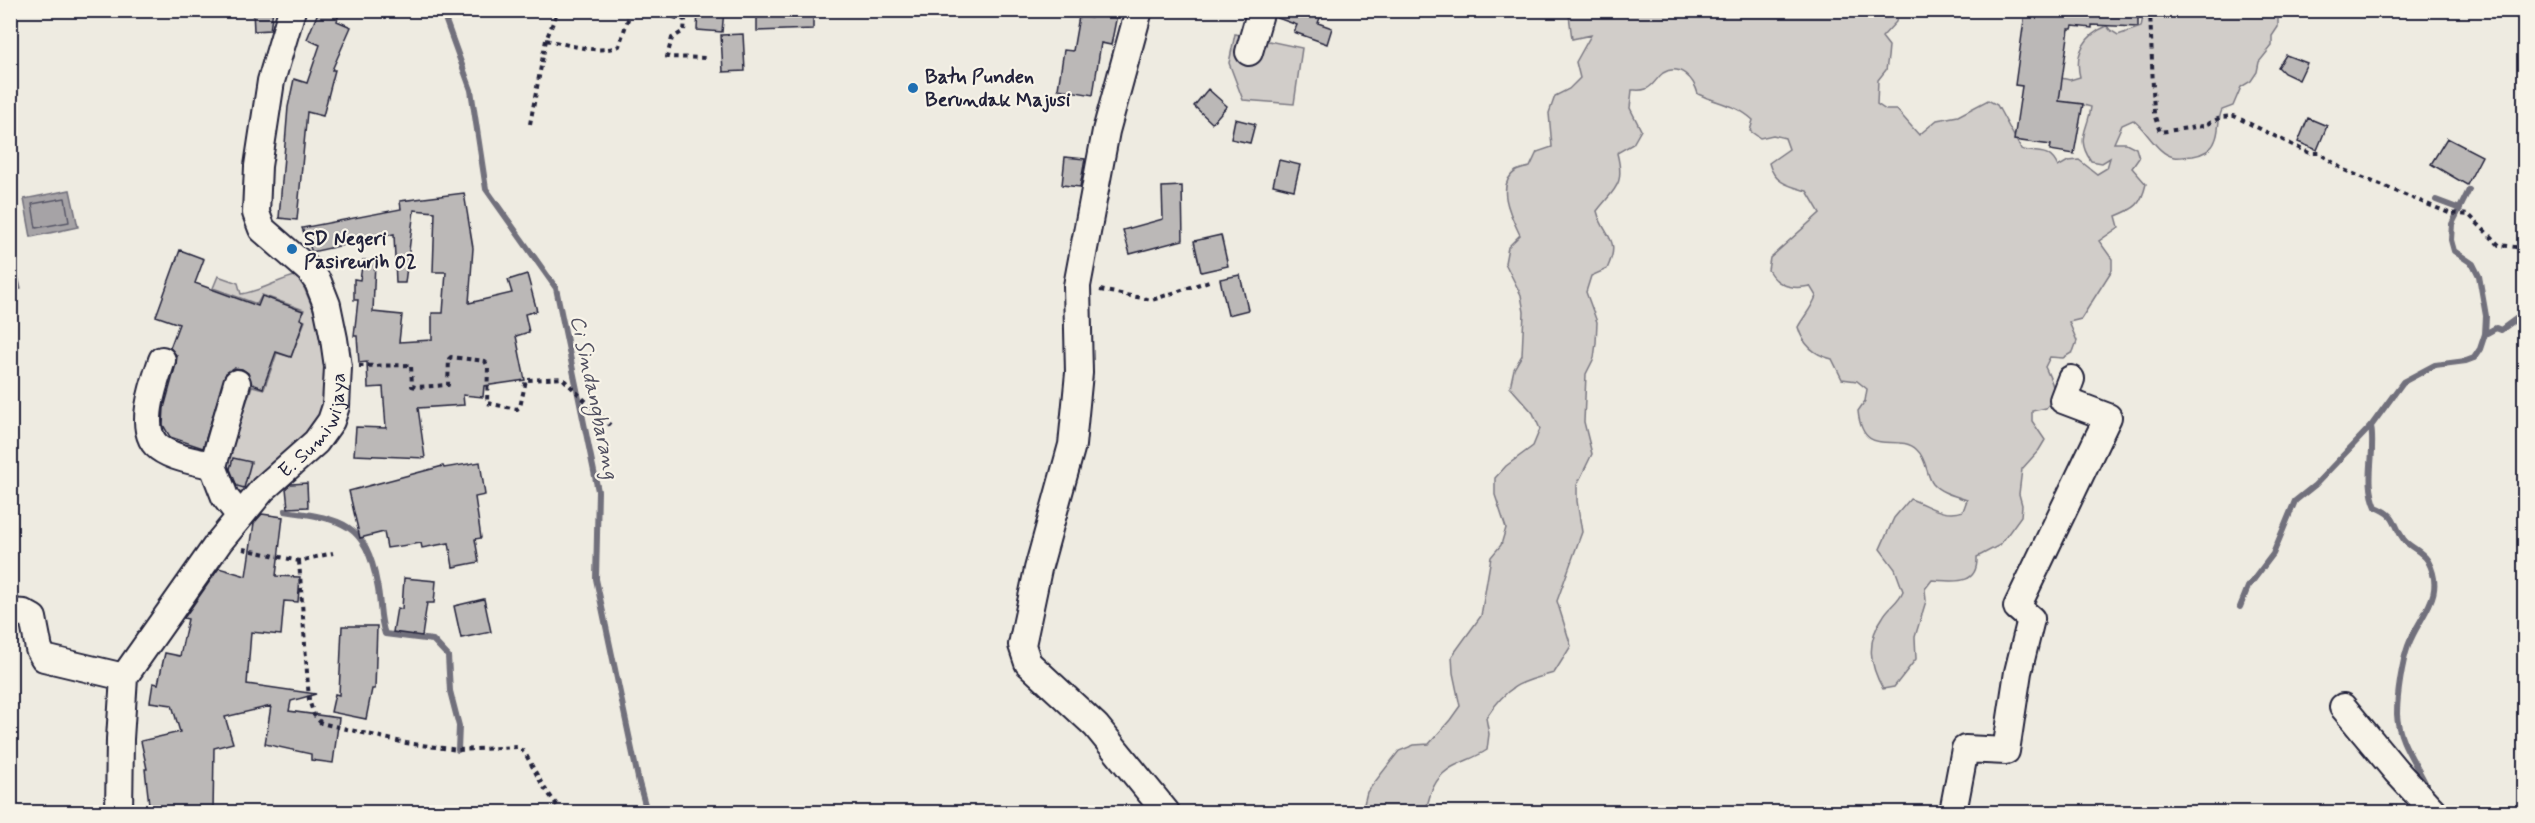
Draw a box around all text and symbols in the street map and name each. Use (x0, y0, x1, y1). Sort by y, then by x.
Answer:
place label: Batu Punden Berundak Majusi (925, 64, 1071, 114)
marker: Batu Punden Berundak Majusi (906, 81, 920, 95)
place label: SD Negeri Pasireurih 02 (304, 226, 417, 276)
marker: SD Negeri Pasireurih 02 (285, 242, 299, 256)
water label: Ci Sindangbarang (561, 313, 625, 483)
street label: E. Sumiwijaya (273, 372, 353, 484)

